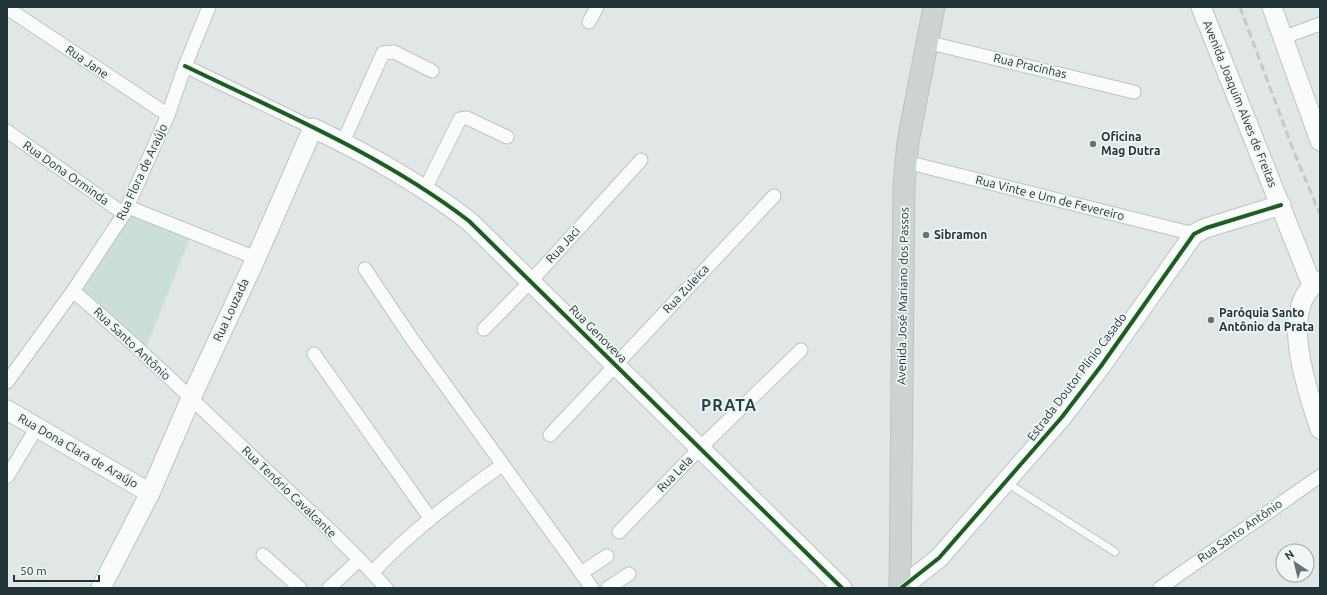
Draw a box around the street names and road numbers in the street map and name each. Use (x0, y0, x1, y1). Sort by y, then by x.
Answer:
street label: Avenida Joaquim Alves de Freitas (1201, 18, 1280, 189)
street label: Rua Jane (63, 43, 111, 81)
street label: Rua Pracinhas (992, 51, 1068, 80)
street label: Rua Flora de Araújo (113, 122, 170, 222)
street label: Rua Dona Orminda (21, 138, 112, 207)
street label: Rua Vinte e Um de Fevereiro (974, 173, 1126, 222)
street label: Avenida José Mariano dos Passos (894, 207, 911, 385)
street label: Rua Jaci (543, 224, 582, 265)
street label: Rua Zuleica (660, 262, 711, 315)
street label: Rua Louzada (210, 276, 251, 343)
street label: Rua Genoveva (567, 302, 630, 365)
street label: Rua Santo Antônio (91, 305, 173, 383)
street label: Estrada Doutor Plínio Casado (1024, 310, 1129, 443)
street label: Rua Dona Clara de Araújo (16, 411, 141, 490)
street label: Rua Tenório Cavalcante (240, 443, 339, 540)
street label: Rua Lela (654, 453, 695, 494)
street label: Rua Santo Antônio (1195, 497, 1284, 565)

